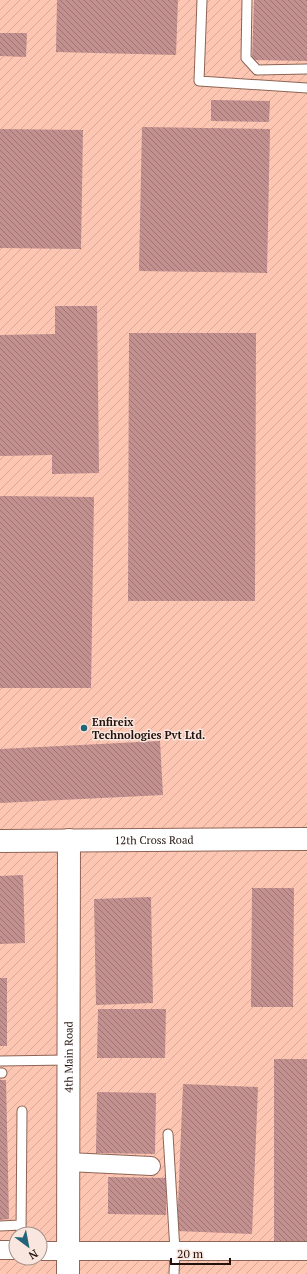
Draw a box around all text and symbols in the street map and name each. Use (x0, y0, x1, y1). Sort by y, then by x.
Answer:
place label: Enfireix Technologies Pvt Ltd. (92, 715, 205, 742)
marker: Enfireix Technologies Pvt Ltd. (79, 723, 89, 733)
street label: 12th Cross Road (114, 833, 194, 847)
street label: 4th Main Road (61, 1021, 76, 1093)
north arrow (8, 1226, 48, 1266)
scale bar (171, 1240, 230, 1266)
text: N (25, 1246, 41, 1263)
text: 20 m (177, 1246, 204, 1261)

